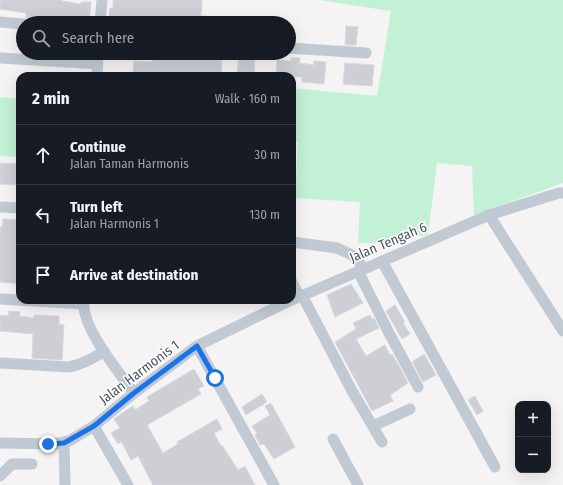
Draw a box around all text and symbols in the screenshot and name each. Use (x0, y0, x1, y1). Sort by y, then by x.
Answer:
search box (16, 16, 296, 60)
icon: search (30, 27, 52, 49)
text: Search here (62, 29, 134, 47)
text: 2 min (32, 88, 70, 109)
text: Walk · 160 m (215, 91, 280, 106)
text: Continue (70, 138, 126, 156)
icon: ahead (32, 144, 54, 166)
text: 30 m (254, 147, 280, 162)
text: Jalan Taman Harmonis (70, 156, 189, 171)
text: Turn left (70, 198, 123, 216)
icon: left (32, 204, 54, 226)
text: 130 m (249, 207, 280, 222)
text: Jalan Harmonis 1 (70, 216, 159, 231)
street label: Jalan Tengah 6 (347, 219, 430, 266)
icon: arrive (32, 264, 54, 286)
text: Arrive at destination (70, 266, 198, 284)
street label: Jalan Harmonis 1 (96, 337, 183, 408)
route start (206, 369, 224, 387)
map controls (515, 401, 551, 473)
button: + (515, 401, 551, 437)
route end (39, 435, 57, 453)
button: − (515, 437, 551, 473)

